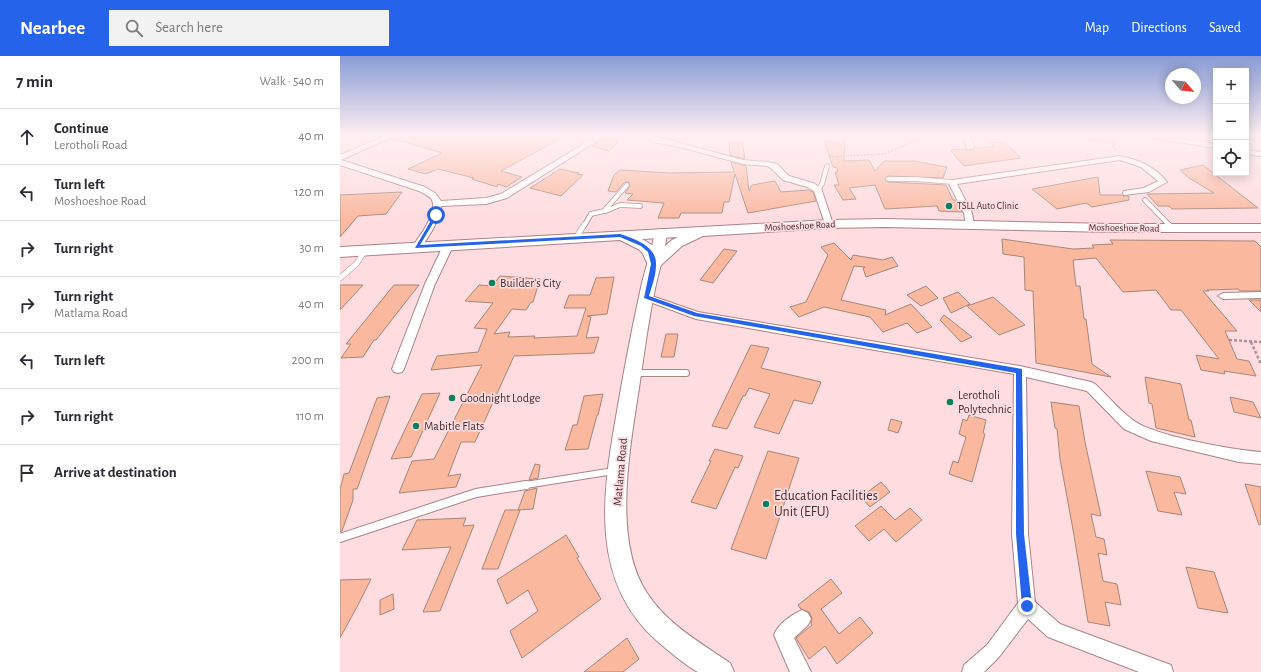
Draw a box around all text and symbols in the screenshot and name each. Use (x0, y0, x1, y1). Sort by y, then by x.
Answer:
search box (109, 10, 389, 46)
icon: search (123, 17, 145, 39)
text: Nearbee (20, 19, 85, 38)
text: Search here (155, 20, 223, 35)
text: Map (1085, 21, 1109, 35)
text: Directions (1131, 21, 1187, 35)
text: Saved (1209, 21, 1241, 35)
north arrow (1165, 68, 1201, 104)
map controls (1213, 68, 1249, 176)
button: + (1213, 68, 1249, 104)
text: 7 min (16, 73, 53, 90)
text: Walk · 540 m (260, 75, 324, 88)
button: − (1213, 104, 1249, 140)
text: Continue (54, 121, 109, 136)
icon: ahead (16, 126, 38, 148)
text: 40 m (298, 130, 324, 143)
text: Lerotholi Road (54, 139, 127, 152)
button: locate (1213, 140, 1249, 176)
text: Turn left (54, 177, 105, 192)
icon: left (16, 182, 38, 204)
text: 120 m (294, 186, 324, 199)
text: Moshoeshoe Road (54, 195, 146, 208)
marker: TSLL Auto Clinic (944, 201, 954, 211)
place label: TSLL Auto Clinic (957, 201, 1018, 211)
route start (427, 206, 445, 224)
street label: Moshoeshoe Road (764, 219, 836, 233)
street label: Moshoeshoe Road (1088, 222, 1160, 234)
icon: right (16, 238, 38, 260)
text: Turn right (54, 241, 113, 256)
text: 30 m (299, 242, 324, 255)
place label: Builder's City (500, 277, 561, 290)
marker: Builder's City (487, 278, 497, 288)
text: Turn right (54, 289, 113, 304)
icon: right (16, 294, 38, 316)
text: 40 m (298, 298, 324, 311)
text: Matlama Road (54, 307, 128, 320)
icon: left (16, 350, 38, 372)
text: Turn left (54, 353, 105, 368)
text: 200 m (292, 354, 324, 367)
place label: Lerotholi Polytechnic (958, 389, 1012, 416)
place label: Goodnight Lodge (460, 392, 540, 404)
marker: Goodnight Lodge (447, 393, 457, 403)
marker: Lerotholi Polytechnic (945, 397, 955, 407)
icon: right (16, 406, 38, 428)
text: Turn right (54, 409, 113, 424)
text: 110 m (296, 410, 324, 423)
place label: Mabitle Flats (424, 420, 484, 432)
marker: Mabitle Flats (411, 421, 421, 431)
street label: Matlama Road (611, 438, 629, 506)
icon: arrive (16, 462, 38, 484)
text: Arrive at destination (54, 465, 177, 480)
place label: Education Facilities Unit (EFU) (774, 489, 878, 519)
marker: Education Facilities Unit (EFU) (761, 499, 771, 509)
route end (1018, 597, 1036, 615)

